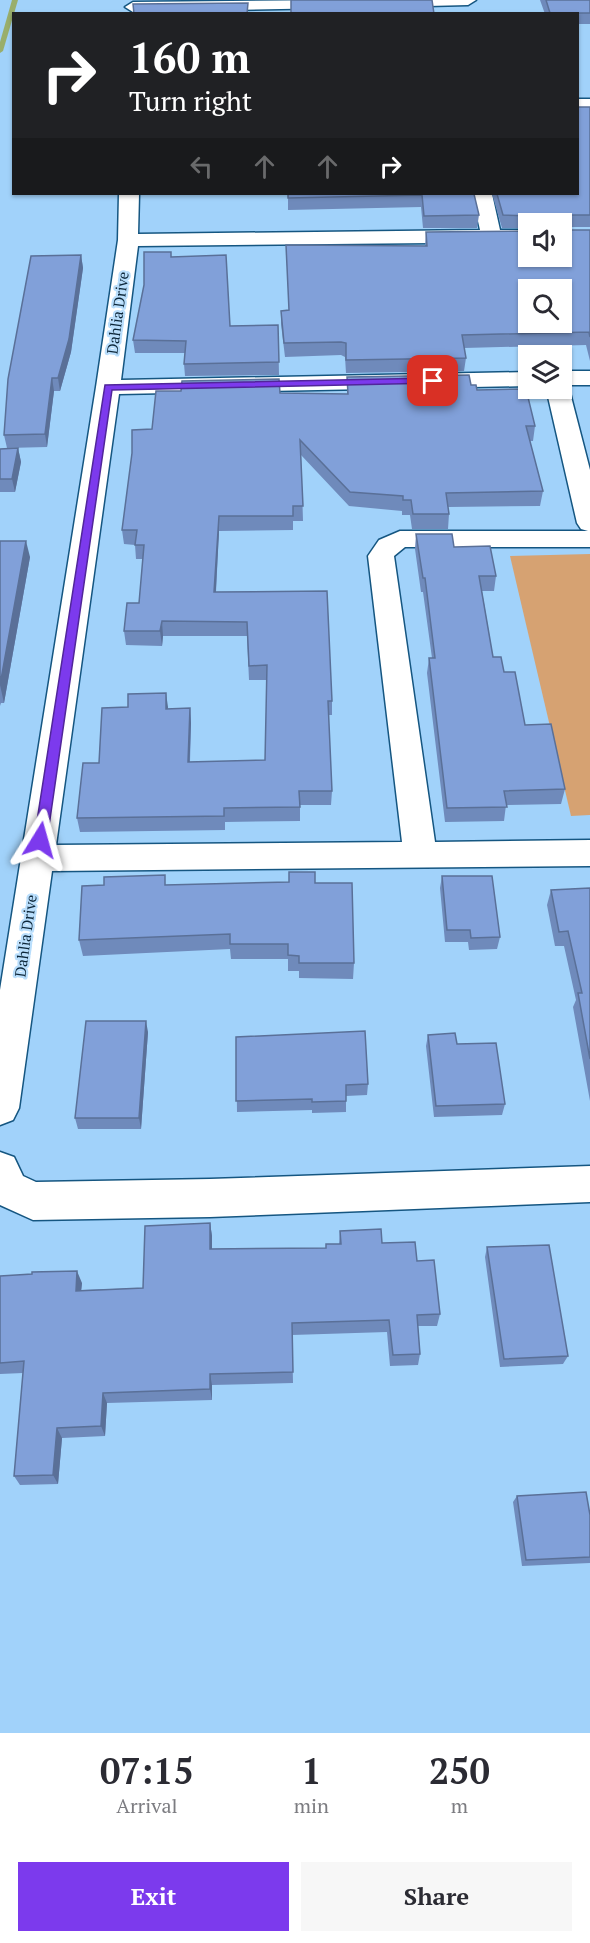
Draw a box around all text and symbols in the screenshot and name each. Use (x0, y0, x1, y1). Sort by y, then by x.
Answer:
text: 160 m (129, 29, 250, 85)
icon: right (30, 36, 108, 114)
text: Turn right (129, 83, 252, 119)
icon: left (185, 150, 218, 183)
icon: ahead (248, 150, 281, 183)
icon: ahead (311, 150, 344, 183)
icon: right (374, 150, 407, 183)
map controls (518, 213, 572, 399)
button: sound (518, 213, 572, 267)
street label: Dahlia Drive (101, 270, 133, 355)
button: search (518, 279, 572, 333)
button: layers (518, 345, 572, 399)
pin (407, 355, 458, 406)
icon: arrive (416, 364, 449, 397)
position arrow (8, 808, 72, 872)
street label: Dahlia Drive (9, 893, 41, 978)
text: 07:15 (100, 1747, 194, 1794)
text: 1 (301, 1747, 322, 1794)
text: 250 (429, 1747, 490, 1794)
text: Arrival (116, 1792, 178, 1819)
text: min (294, 1792, 329, 1819)
text: m (451, 1792, 468, 1819)
button: Exit (18, 1862, 289, 1931)
button: Share (301, 1862, 572, 1931)

